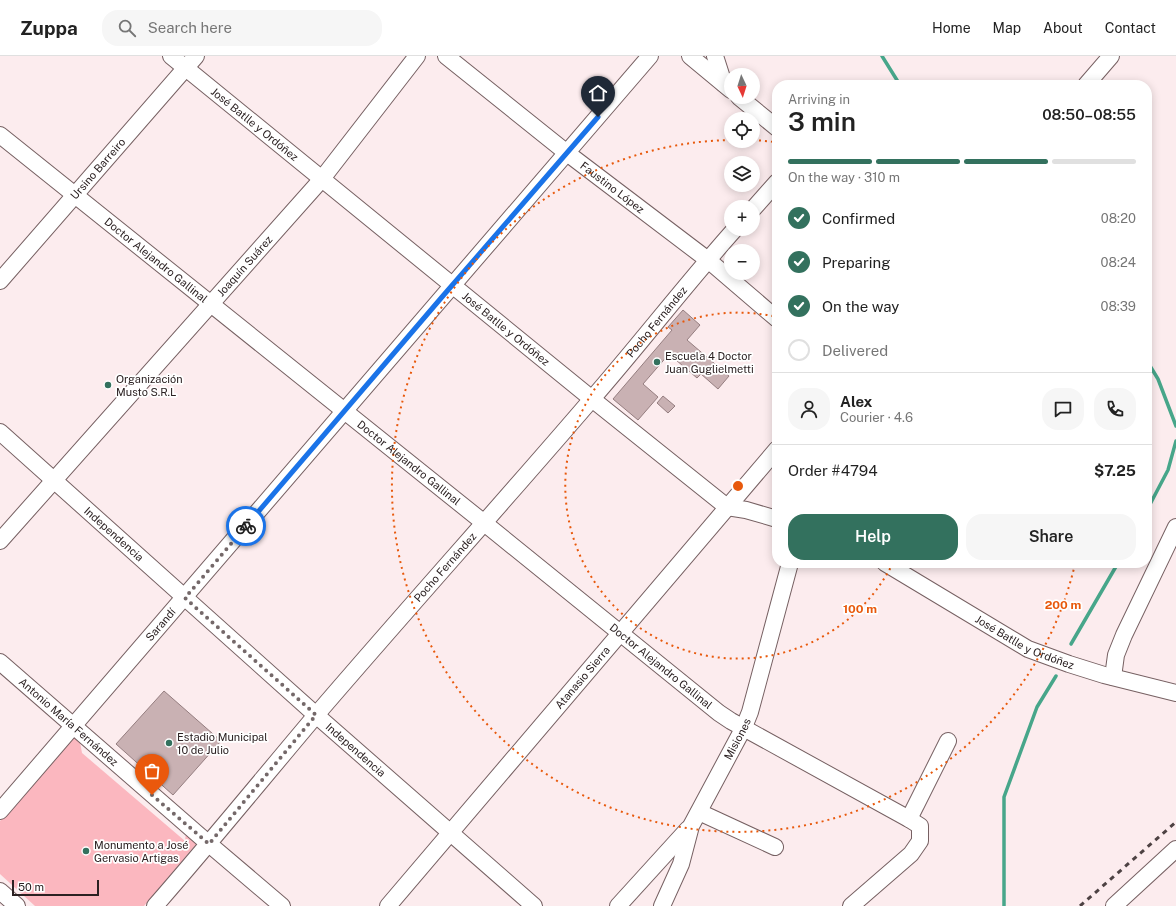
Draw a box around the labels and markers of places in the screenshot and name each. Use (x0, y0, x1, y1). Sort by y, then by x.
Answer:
pin (581, 76, 615, 117)
place label: Escuela 4 Doctor Juan Guglielmetti (665, 350, 754, 375)
marker: Escuela 4 Doctor Juan Guglielmetti (652, 357, 662, 367)
place label: Organización Musto S.R.L (116, 373, 183, 398)
marker: Organización Musto S.R.L (103, 380, 113, 390)
centre of rings (731, 479, 745, 493)
place label: Estadio Municipal 10 de Julio (177, 731, 268, 756)
marker: Estadio Municipal 10 de Julio (164, 738, 174, 748)
pin (135, 754, 169, 795)
place label: Monumento a José Gervasio Artigas (94, 839, 189, 864)
marker: Monumento a José Gervasio Artigas (81, 846, 91, 856)

